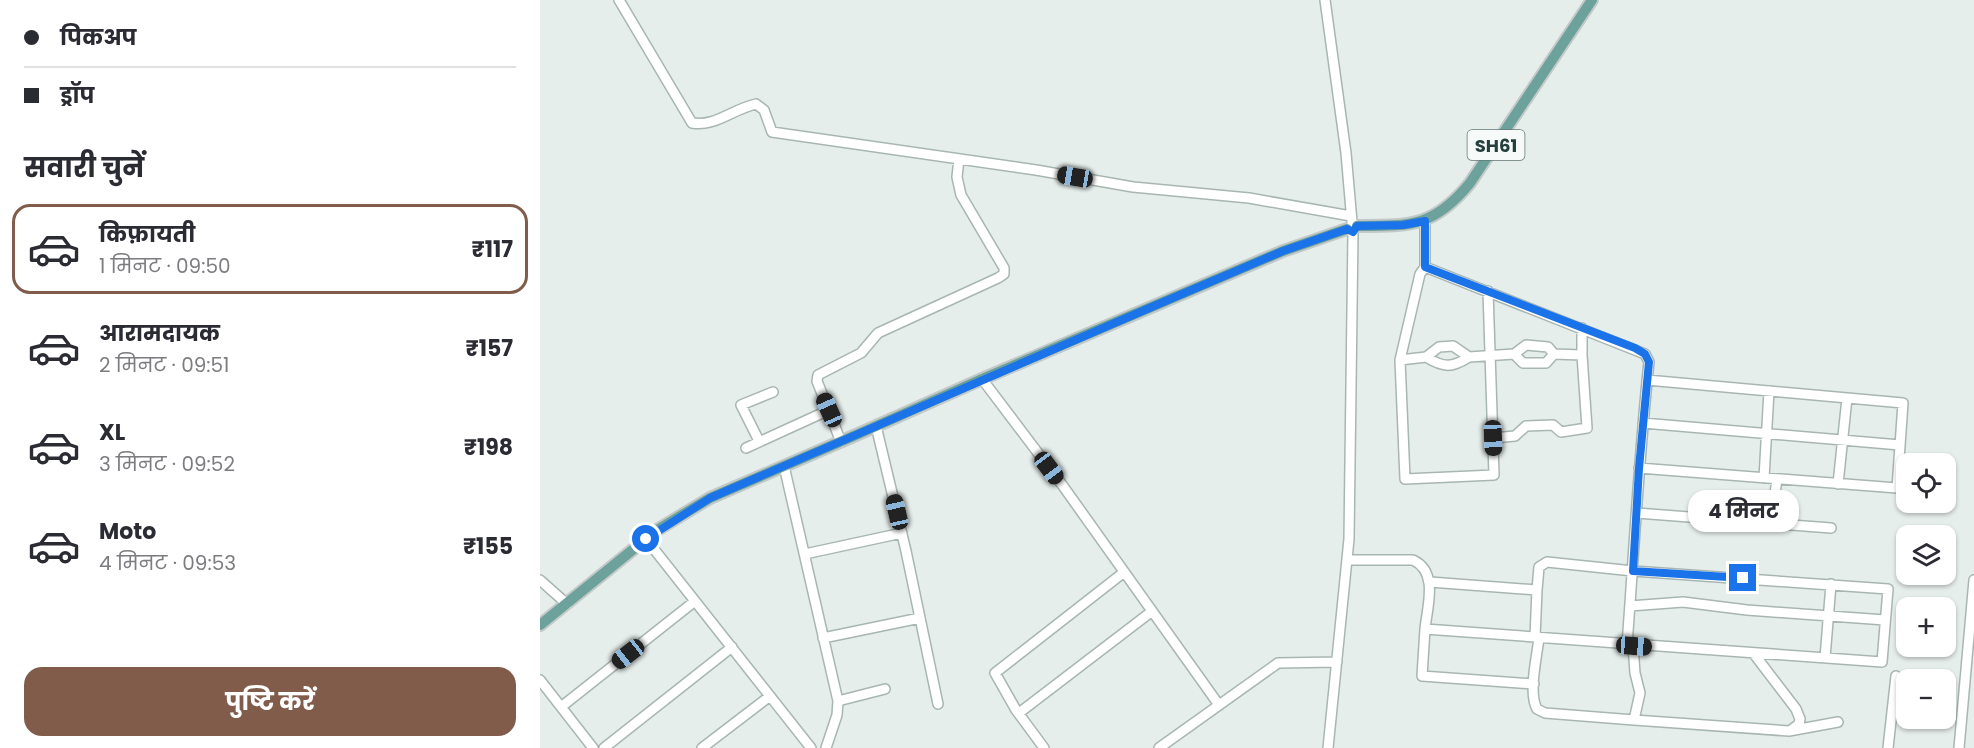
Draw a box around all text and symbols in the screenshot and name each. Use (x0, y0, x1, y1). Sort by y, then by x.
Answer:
text: पिकअप (60, 22, 137, 53)
text: ड्रॉप (60, 80, 94, 111)
road number: SH61 (1468, 130, 1524, 160)
text: सवारी चुनें (24, 149, 144, 186)
car (1056, 165, 1094, 189)
text: किफ़ायती (99, 219, 195, 250)
icon: car (27, 222, 81, 276)
text: ₹117 (472, 234, 513, 265)
text: 1 मिनट · 09:50 (99, 252, 231, 280)
text: आरामदायक (99, 318, 220, 349)
icon: car (27, 321, 81, 375)
text: ₹157 (466, 333, 513, 364)
text: 2 मिनट · 09:51 (99, 351, 230, 379)
car (813, 390, 845, 430)
text: XL (99, 417, 125, 448)
icon: car (27, 420, 81, 474)
car (1483, 420, 1503, 456)
text: ₹198 (464, 432, 513, 463)
car (1031, 448, 1067, 488)
text: 3 मिनट · 09:52 (99, 450, 235, 478)
map controls (1896, 453, 1956, 729)
button: locate (1896, 453, 1956, 513)
callout: 4 मिनट (1688, 491, 1798, 533)
car (884, 492, 910, 532)
text: 4 मिनट (1708, 497, 1779, 525)
text: Moto (99, 516, 156, 547)
icon: car (27, 519, 81, 573)
route start (632, 525, 659, 552)
button: layers (1896, 525, 1956, 585)
text: ₹155 (463, 531, 513, 562)
text: 4 मिनट · 09:53 (99, 549, 236, 577)
route end (1729, 564, 1756, 591)
button: + (1896, 597, 1956, 657)
car (608, 636, 648, 672)
car (1615, 636, 1653, 656)
button: पुष्टि करें (24, 667, 516, 736)
button: − (1896, 669, 1956, 729)

